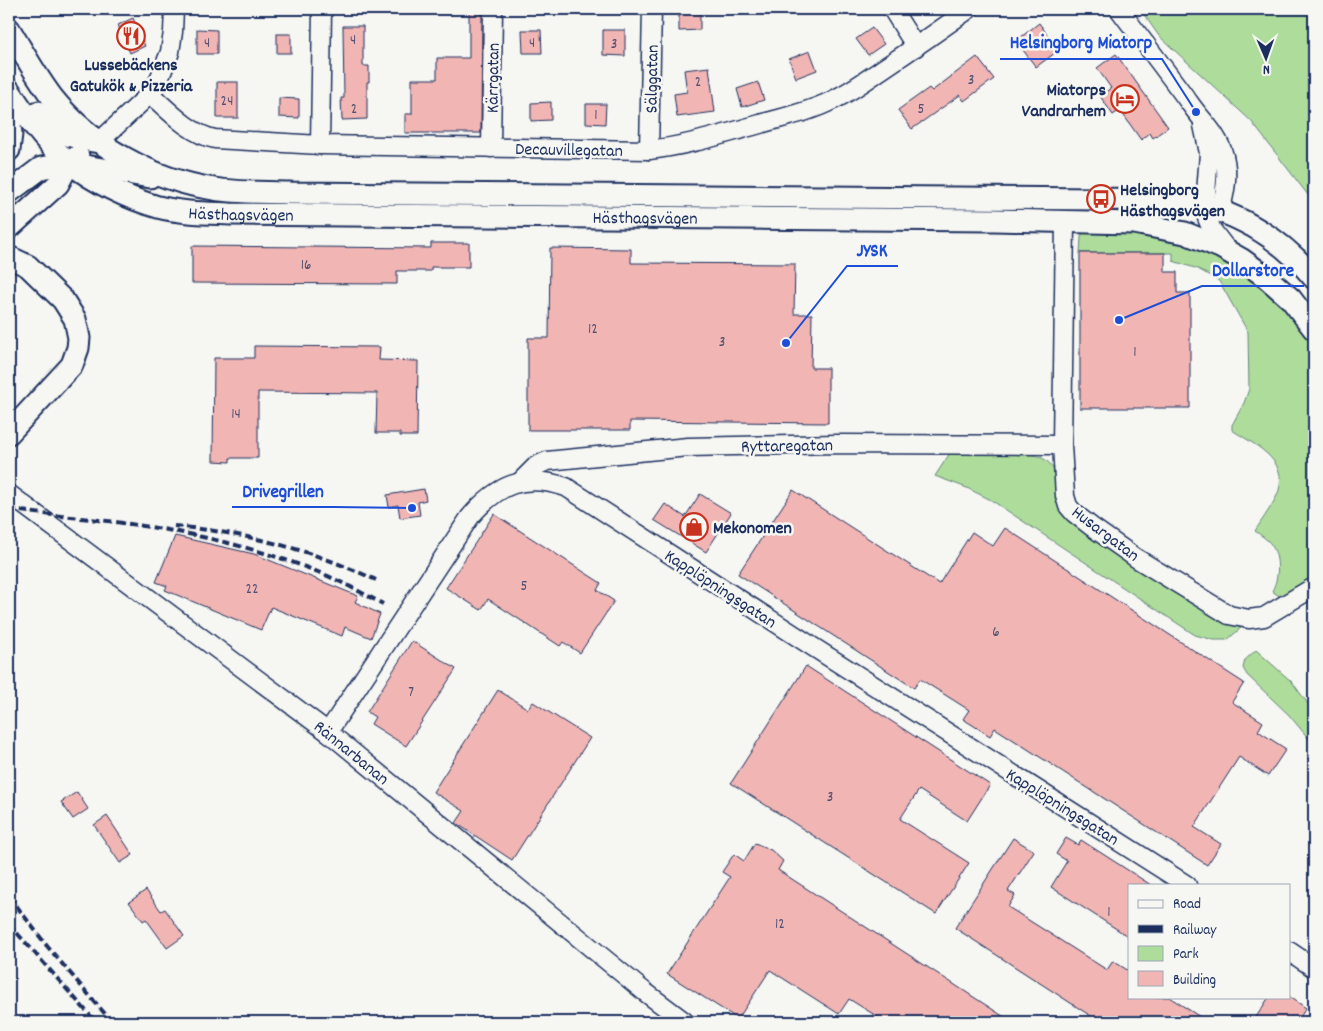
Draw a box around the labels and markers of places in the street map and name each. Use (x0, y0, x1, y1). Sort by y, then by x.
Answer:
restaurant icon: Lussebäckens Gatukök & Pizzeria (116, 21, 146, 51)
callout: Helsingborg Miatorp (1000, 25, 1162, 59)
place label: Lussebäckens Gatukök & Pizzeria (70, 54, 193, 100)
place label: Miatorps Vandrarhem (1022, 79, 1106, 125)
hotel icon: Miatorps Vandrarhem (1110, 84, 1140, 114)
place label: Helsingborg Hästhagsvägen (1120, 179, 1225, 225)
bus stop icon: Helsingborg Hästhagsvägen (1086, 184, 1116, 214)
callout: JYSK (847, 232, 898, 266)
callout: Dollarstore (1202, 252, 1304, 286)
callout: Drivegrillen (232, 473, 334, 507)
shop icon: Mekonomen (679, 512, 709, 542)
place label: Mekonomen (713, 517, 792, 542)

